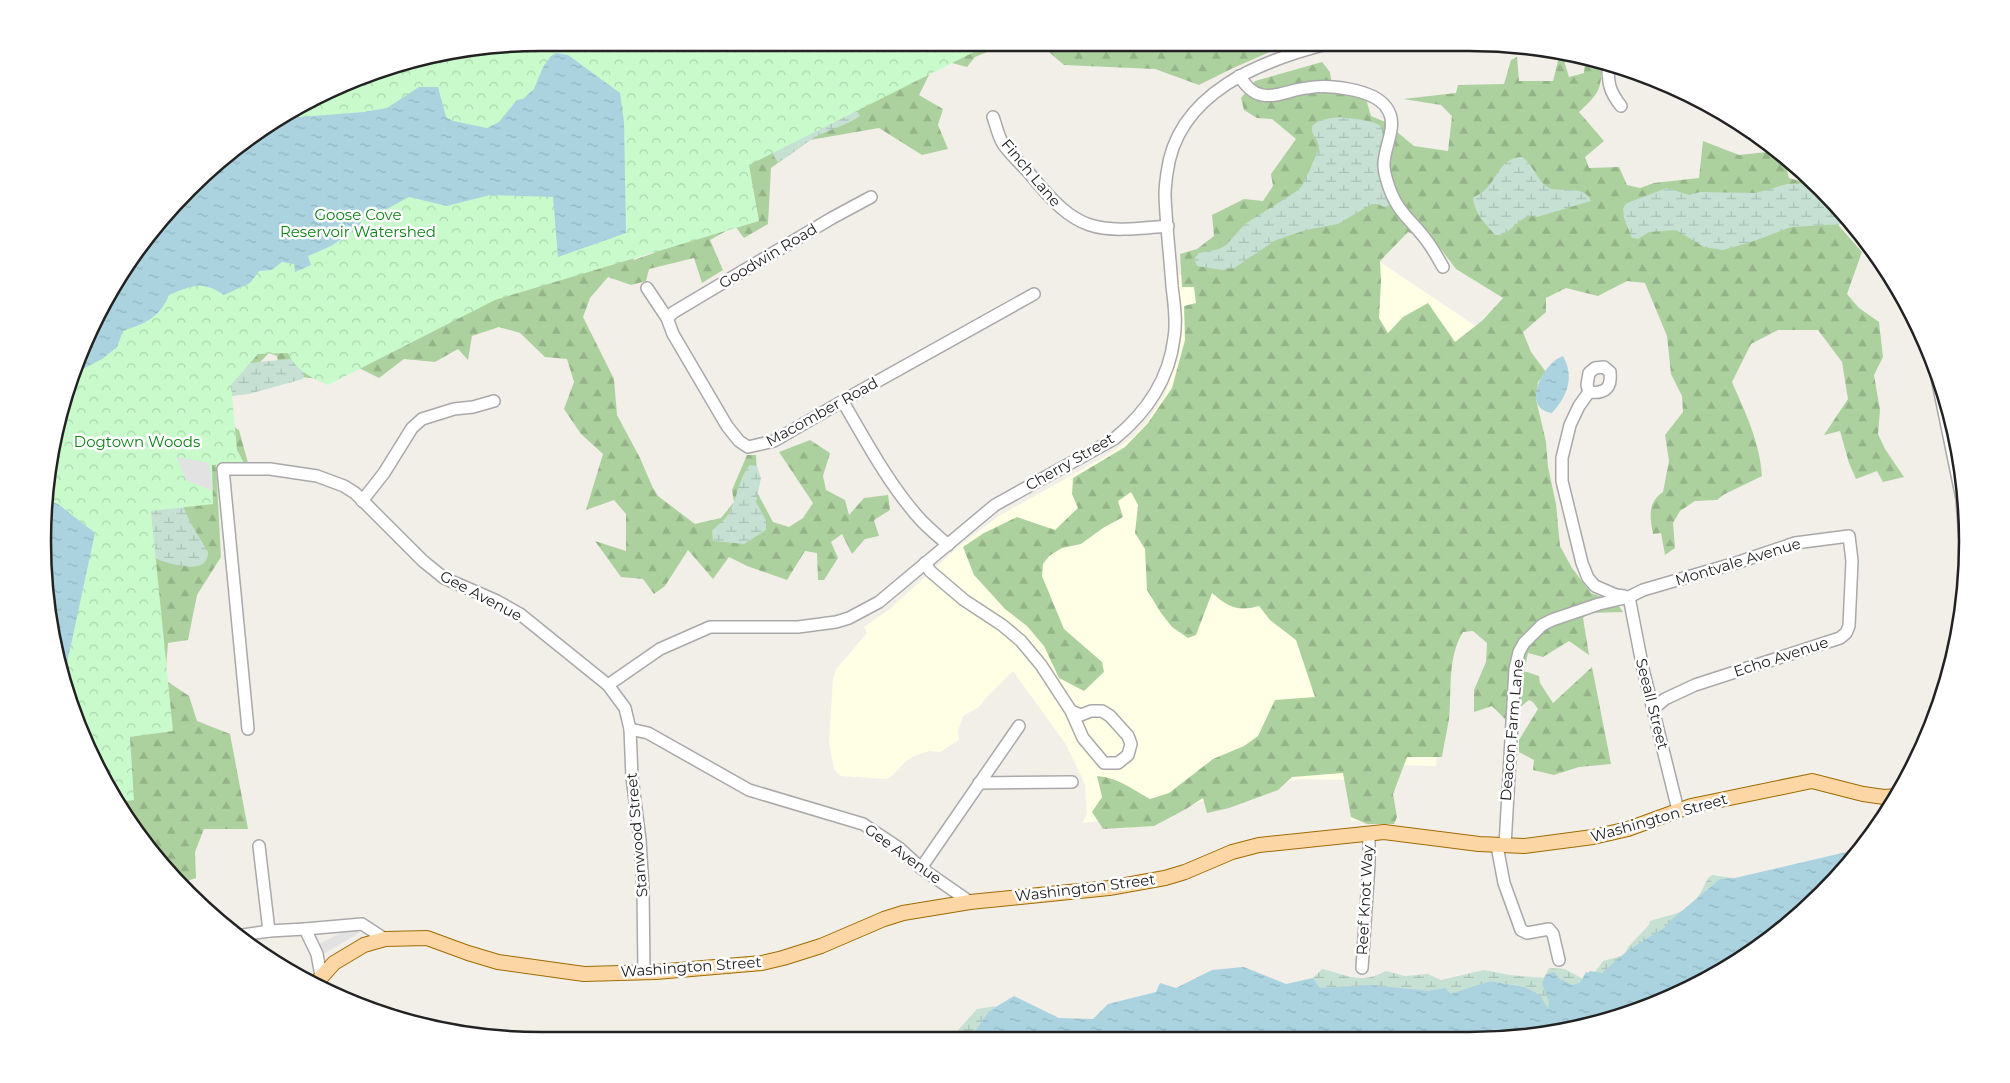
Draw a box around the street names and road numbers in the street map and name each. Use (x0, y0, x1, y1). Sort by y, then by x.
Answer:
street label: Finch Lane (997, 135, 1065, 211)
street label: Goodwin Road (715, 219, 820, 292)
street label: Macomber Road (762, 373, 881, 450)
street label: Cherry Street (1022, 429, 1117, 495)
street label: Montvale Avenue (1673, 533, 1803, 590)
street label: Gee Avenue (437, 566, 526, 625)
street label: Echo Avenue (1731, 632, 1831, 681)
street label: Seeall Street (1632, 656, 1673, 751)
street label: Deacon Farm Lane (1496, 658, 1527, 802)
street label: Stanwood Street (622, 772, 651, 898)
street label: Washington Street (1588, 789, 1729, 846)
street label: Gee Avenue (861, 819, 945, 888)
street label: Reef Knot Way (1352, 843, 1377, 956)
street label: Washington Street (1014, 869, 1156, 906)
street label: Washington Street (620, 952, 762, 981)

